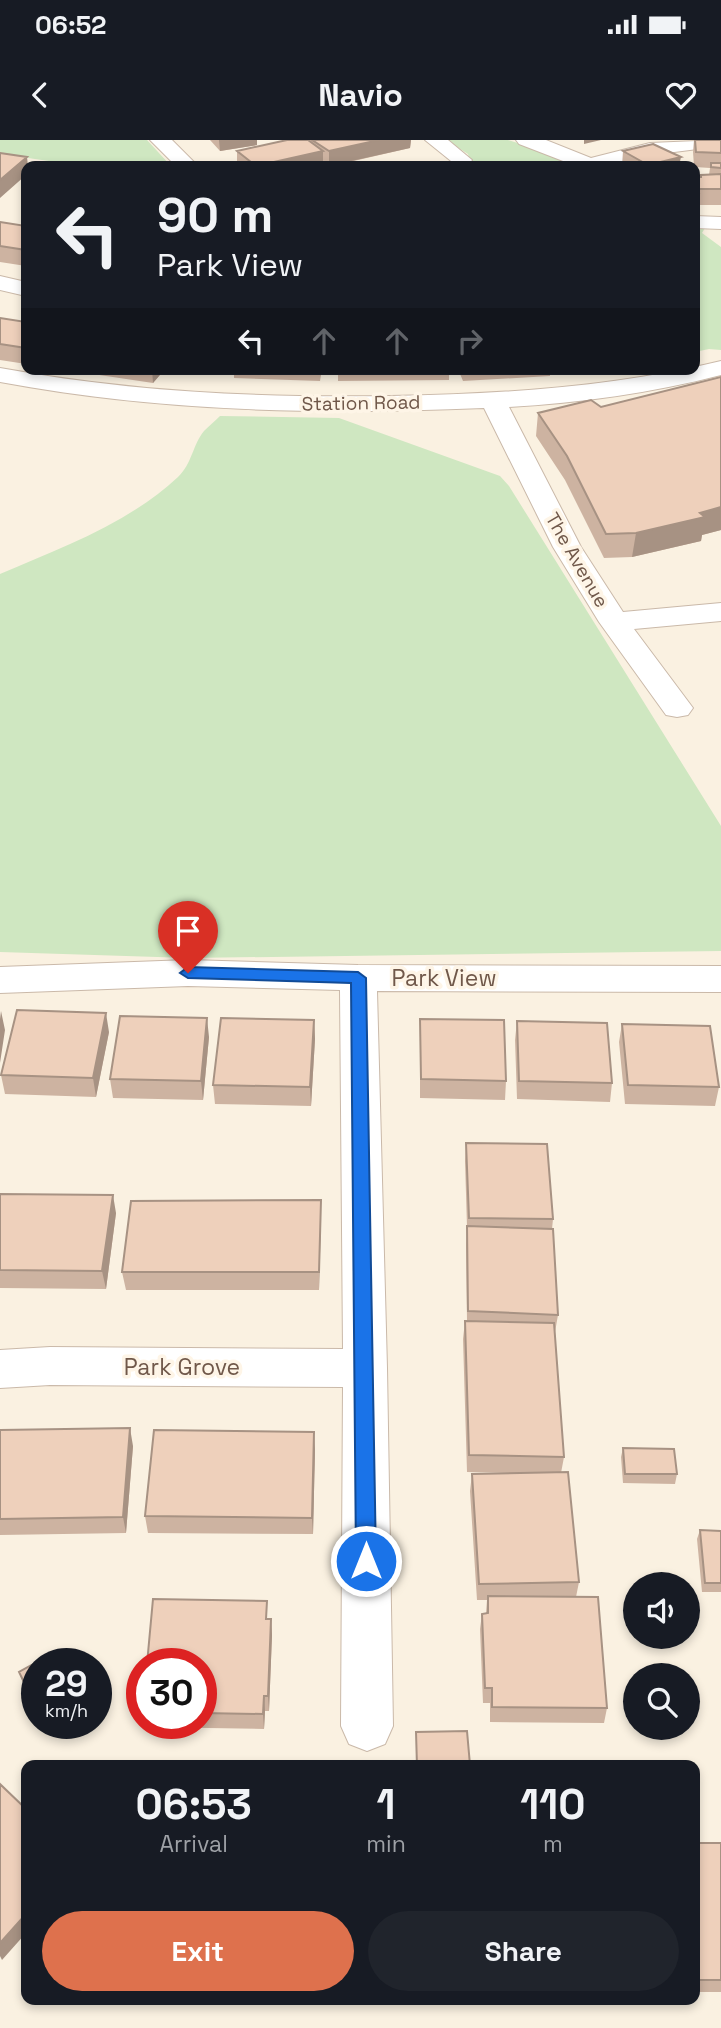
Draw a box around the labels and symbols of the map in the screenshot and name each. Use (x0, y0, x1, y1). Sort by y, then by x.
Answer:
street label: Station Road (301, 389, 421, 417)
street label: The Avenue (540, 508, 614, 612)
pin (158, 901, 218, 973)
street label: Park View (391, 963, 497, 993)
street label: Park Grove (124, 1352, 240, 1382)
position arrow (329, 1524, 403, 1598)
speed limit sign: 30 (126, 1648, 217, 1739)

